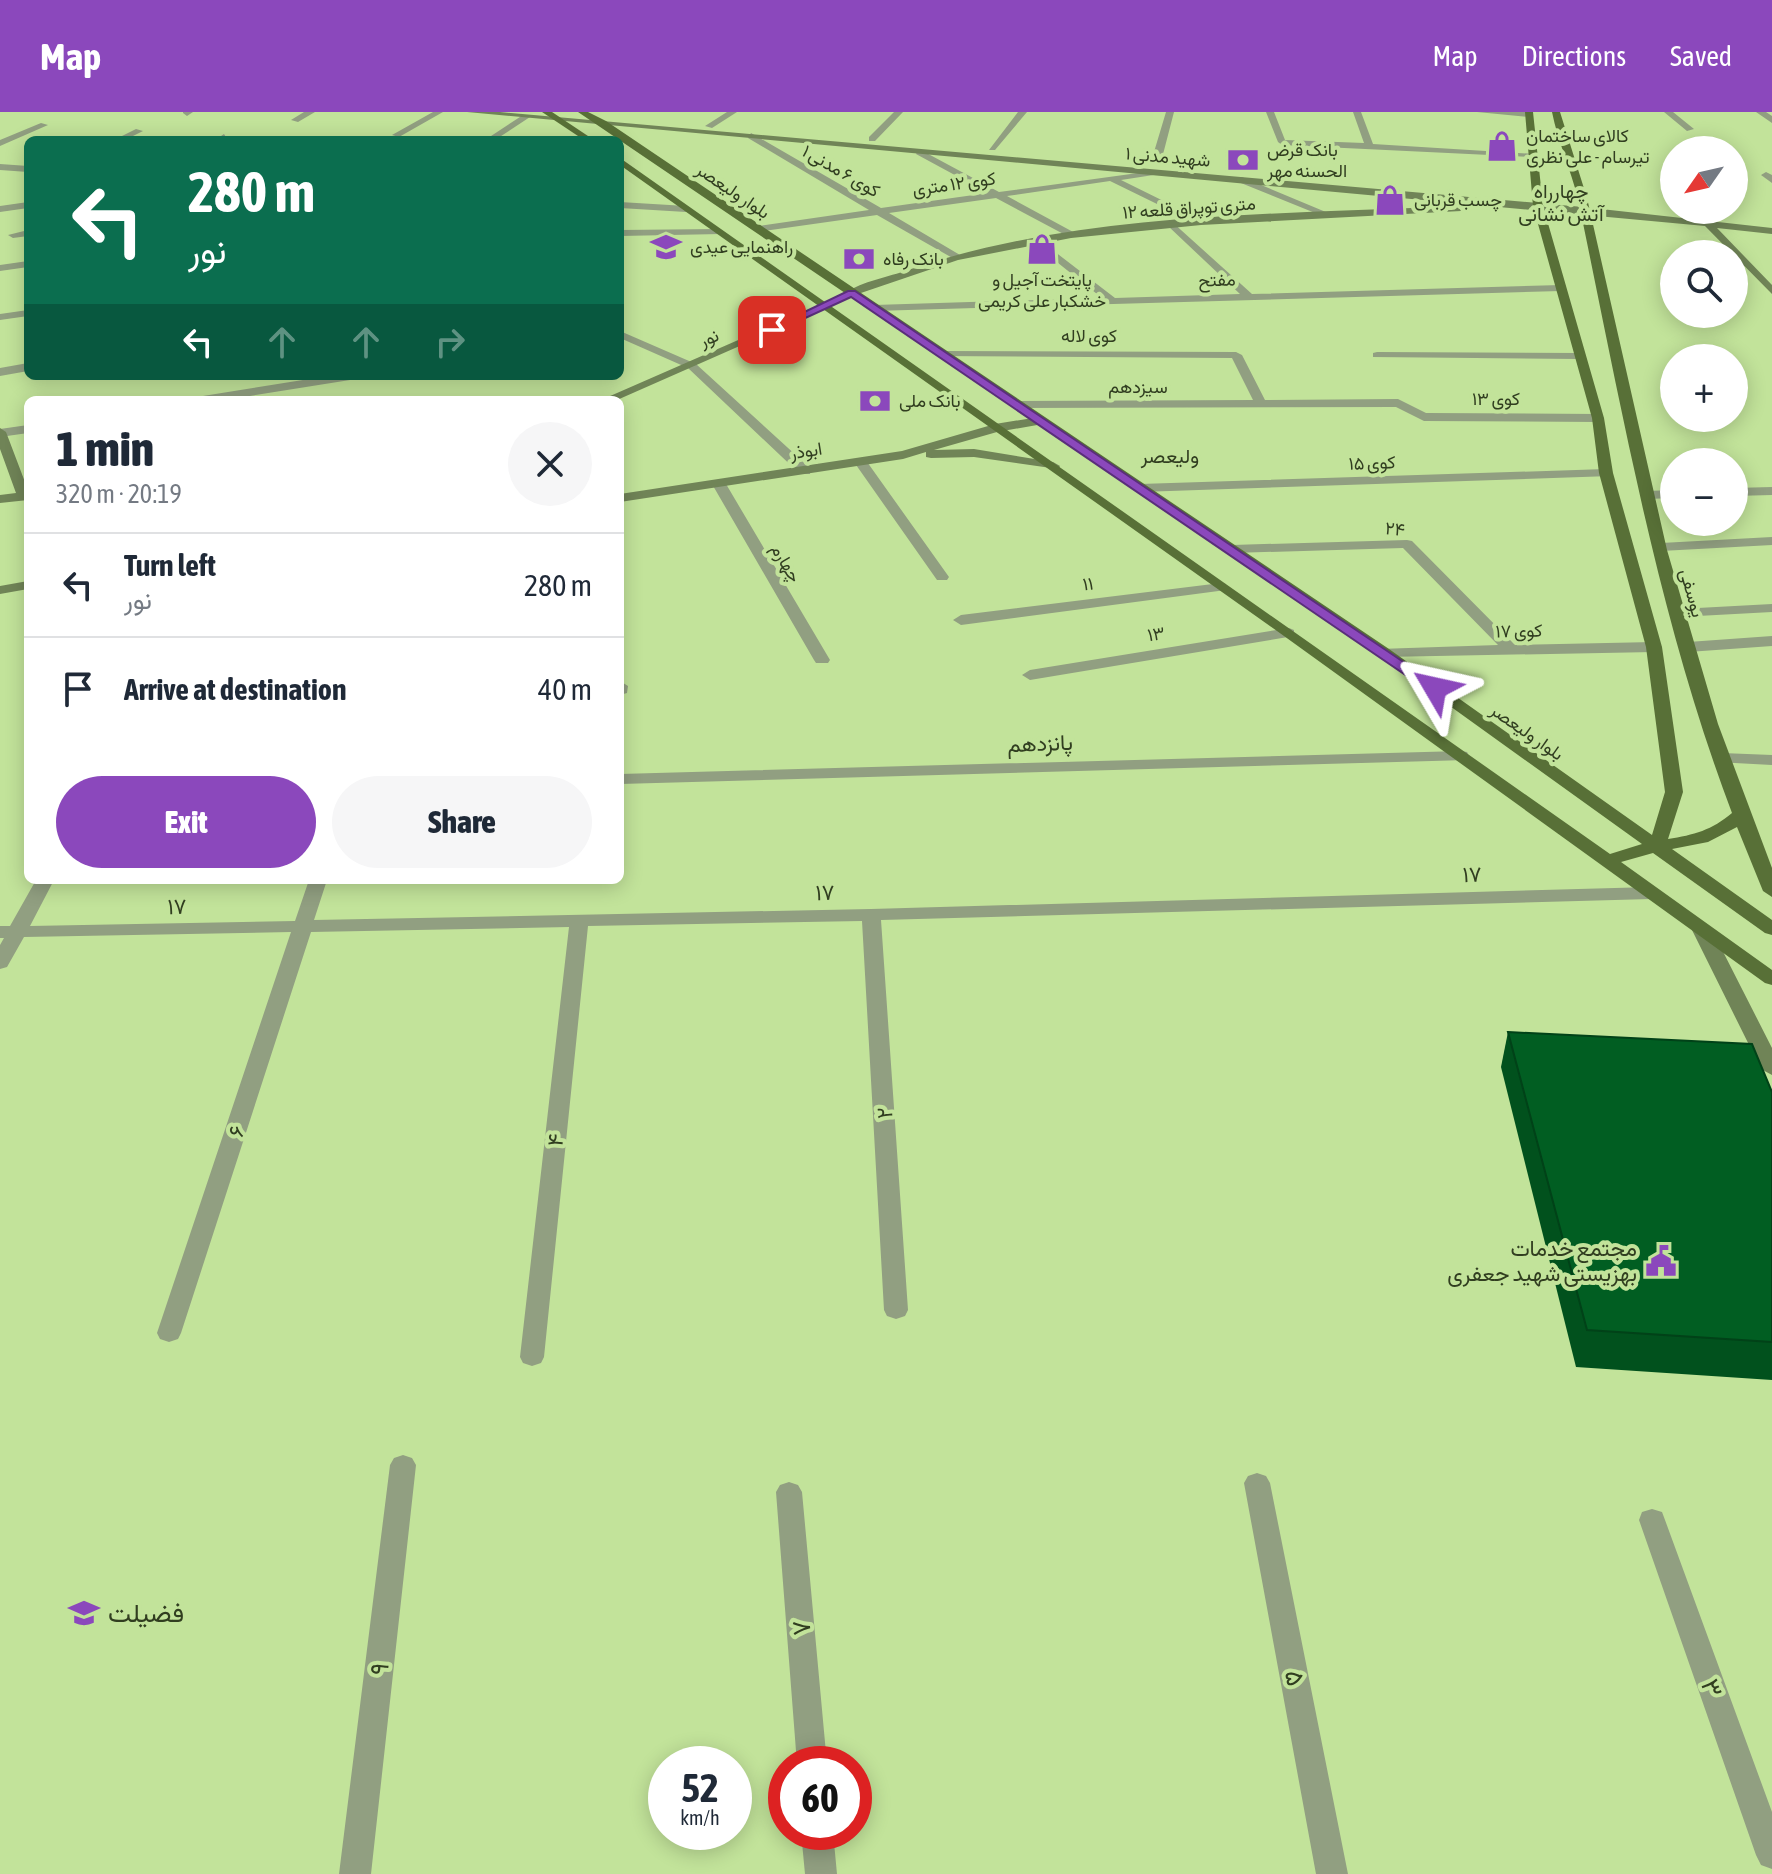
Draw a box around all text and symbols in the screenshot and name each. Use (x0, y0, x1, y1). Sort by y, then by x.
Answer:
text: Map (40, 35, 101, 78)
text: Map (1433, 40, 1478, 72)
text: Directions (1522, 40, 1626, 72)
text: Saved (1670, 40, 1732, 72)
place label: کالای ساختمان تیرسام - علی نظری (1526, 125, 1649, 169)
shop icon: کالای ساختمان تیرسام - علی نظری (1485, 129, 1519, 163)
north arrow (1660, 136, 1748, 224)
map controls (1660, 136, 1748, 536)
place label: بانک قرض الحسنه مهر (1266, 139, 1347, 182)
street label: کوی ۶ مدنی ۱ (798, 140, 884, 202)
street label: شهید مدنی ۱ (1125, 142, 1211, 172)
bank icon: بانک قرض الحسنه مهر (1226, 143, 1260, 177)
street label: بلوار ولیعصر (691, 158, 774, 224)
text: 280 m (188, 160, 315, 224)
street label: کوی ۱۲ متری (911, 167, 997, 201)
icon: left (56, 168, 160, 272)
district label: چهارراه آتش نشانی (1518, 179, 1605, 226)
shop icon: چسب قربانی (1373, 183, 1407, 217)
place label: چسب قربانی (1414, 189, 1502, 212)
street label: ۱۲ متری توپراق قلعه (1122, 192, 1256, 225)
text: نور (188, 229, 227, 271)
school or university icon: راهنمایی عیدی (649, 230, 683, 264)
shop icon: پایتخت آجیل و خشکبار علی کریمی (1025, 232, 1059, 266)
place label: راهنمایی عیدی (690, 236, 793, 258)
button: search (1660, 240, 1748, 328)
bank icon: بانک رفاه (842, 242, 876, 276)
place label: بانک رفاه (883, 248, 944, 270)
street label: مفتح (1198, 268, 1236, 293)
place label: پایتخت آجیل و خشکبار علی کریمی (978, 269, 1106, 312)
pin (738, 296, 806, 364)
icon: arrive (750, 308, 794, 352)
icon: left (176, 320, 220, 364)
icon: ahead (260, 320, 304, 364)
icon: ahead (344, 320, 388, 364)
icon: right (428, 320, 472, 364)
street label: نور (695, 324, 722, 352)
street label: کوی لاله (1061, 325, 1117, 347)
button: + (1660, 344, 1748, 432)
street label: سیزدهم (1108, 376, 1168, 399)
bank icon: بانک ملی (858, 384, 892, 418)
street label: کوی ۱۳ (1472, 388, 1520, 410)
place label: بانک ملی (899, 390, 961, 412)
text: 1 min (56, 421, 154, 476)
button: close (508, 422, 592, 506)
street label: ابوذر (787, 438, 824, 465)
district label: ولیعصر (1140, 444, 1199, 469)
button: − (1660, 448, 1748, 536)
street label: کوی ۱۵ (1348, 451, 1396, 475)
text: 320 m · 20:19 (56, 479, 182, 509)
street label: ۲۴ (1384, 517, 1406, 540)
street label: چهارم (765, 540, 806, 587)
text: Turn left (124, 548, 216, 582)
icon: left (56, 563, 100, 607)
street label: یوسفی (1675, 566, 1709, 620)
text: 280 m (524, 568, 592, 602)
street label: ۱۱ (1082, 572, 1094, 595)
text: نور (124, 585, 152, 615)
street label: کوی ۱۷ (1495, 620, 1543, 642)
street label: ۱۳ (1146, 622, 1166, 645)
position arrow (1393, 646, 1477, 730)
icon: arrive (56, 667, 100, 711)
text: Arrive at destination (124, 672, 346, 706)
text: 40 m (538, 672, 592, 706)
street label: بلوار ولیعصر (1485, 698, 1568, 765)
street label: پانزدهم (1007, 729, 1073, 759)
button: Exit (56, 776, 316, 868)
button: Share (332, 776, 592, 868)
street label: ۱۷ (1462, 861, 1482, 887)
street label: ۱۷ (815, 879, 835, 905)
street label: ۱۷ (167, 893, 187, 919)
street label: ۲ (871, 1106, 897, 1120)
street label: ۶ (222, 1122, 250, 1140)
street label: ۴ (541, 1132, 569, 1148)
place label: مجتمع خدمات بهزیستی شهید جعفری (1447, 1235, 1637, 1287)
public building icon: مجتمع خدمات بهزیستی شهید جعفری (1644, 1244, 1678, 1278)
school or university icon: فضیلت (67, 1596, 101, 1630)
place label: فضیلت (108, 1598, 184, 1628)
street label: ۷ (785, 1619, 817, 1637)
street label: ۹ (363, 1661, 395, 1677)
street label: ۵ (1279, 1668, 1311, 1688)
street label: ۳ (1695, 1675, 1729, 1701)
speed limit sign: 60 (768, 1746, 872, 1850)
text: 52 (681, 1765, 719, 1810)
text: km/h (680, 1806, 720, 1829)

